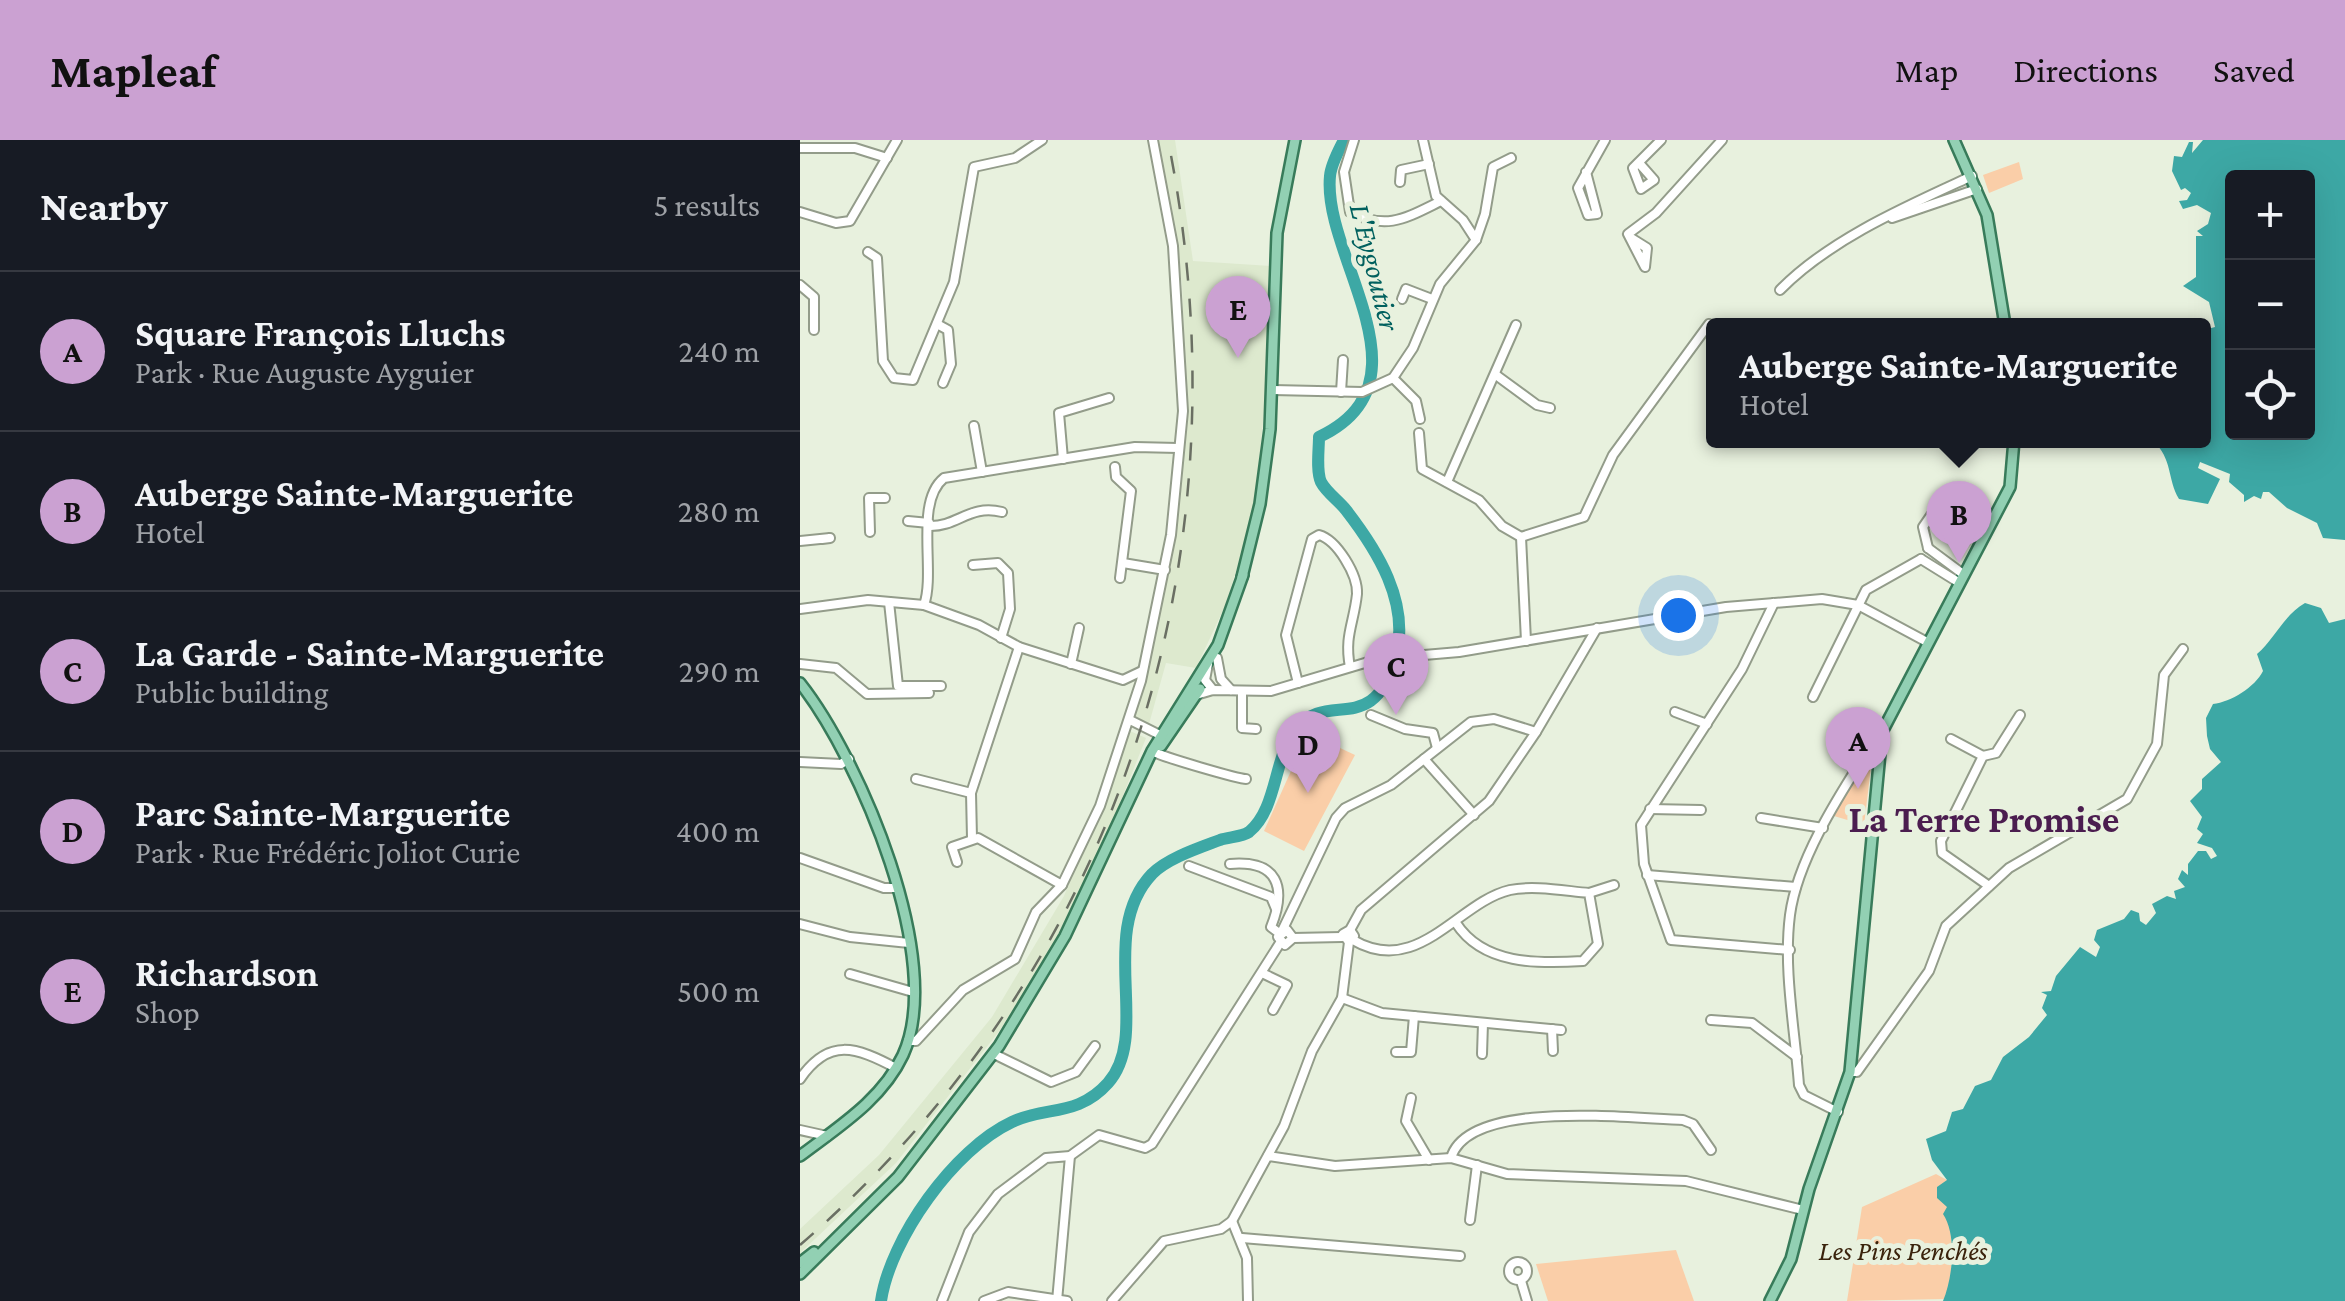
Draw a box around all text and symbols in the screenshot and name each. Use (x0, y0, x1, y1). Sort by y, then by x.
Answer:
text: Mapleaf (50, 44, 217, 97)
text: Map (1895, 51, 1958, 90)
text: Directions (2013, 51, 2158, 90)
text: Saved (2213, 51, 2295, 90)
map controls (2225, 170, 2315, 440)
button: + (2225, 170, 2315, 260)
text: Nearby (40, 182, 168, 229)
text: 5 results (653, 187, 760, 223)
water label: L'Eygoutier (1343, 200, 1408, 336)
button: − (2225, 260, 2315, 350)
pin: E (1206, 276, 1270, 358)
text: Square François Lluchs (135, 312, 506, 354)
popup (1706, 318, 2211, 448)
text: A (63, 333, 82, 369)
text: 240 m (679, 333, 760, 369)
text: Auberge Sainte-Marguerite (1739, 344, 2178, 386)
button: locate (2225, 350, 2315, 440)
text: Park · Rue Auguste Ayguier (135, 354, 474, 390)
text: Hotel (1739, 386, 1809, 422)
text: Auberge Sainte-Marguerite (135, 472, 574, 514)
pin: B (1926, 480, 1992, 563)
text: B (63, 493, 82, 529)
text: 280 m (678, 493, 760, 529)
text: Hotel (135, 514, 205, 550)
your location (1653, 590, 1704, 641)
text: La Garde - Sainte-Marguerite (135, 632, 604, 674)
pin: C (1364, 632, 1428, 715)
text: C (63, 653, 82, 689)
text: 290 m (679, 653, 760, 689)
text: Public building (135, 674, 329, 710)
pin: A (1826, 706, 1890, 789)
pin: D (1276, 710, 1340, 793)
text: Parc Sainte-Marguerite (135, 792, 511, 834)
district label: La Terre Promise (1849, 798, 2120, 840)
text: D (61, 813, 84, 849)
text: 400 m (676, 813, 760, 849)
text: Park · Rue Frédéric Joliot Curie (135, 834, 520, 870)
text: Richardson (135, 952, 318, 994)
text: E (63, 973, 82, 1009)
text: 500 m (677, 973, 760, 1009)
text: Shop (135, 994, 200, 1030)
park label: Les Pins Penchés (1819, 1235, 1988, 1266)

